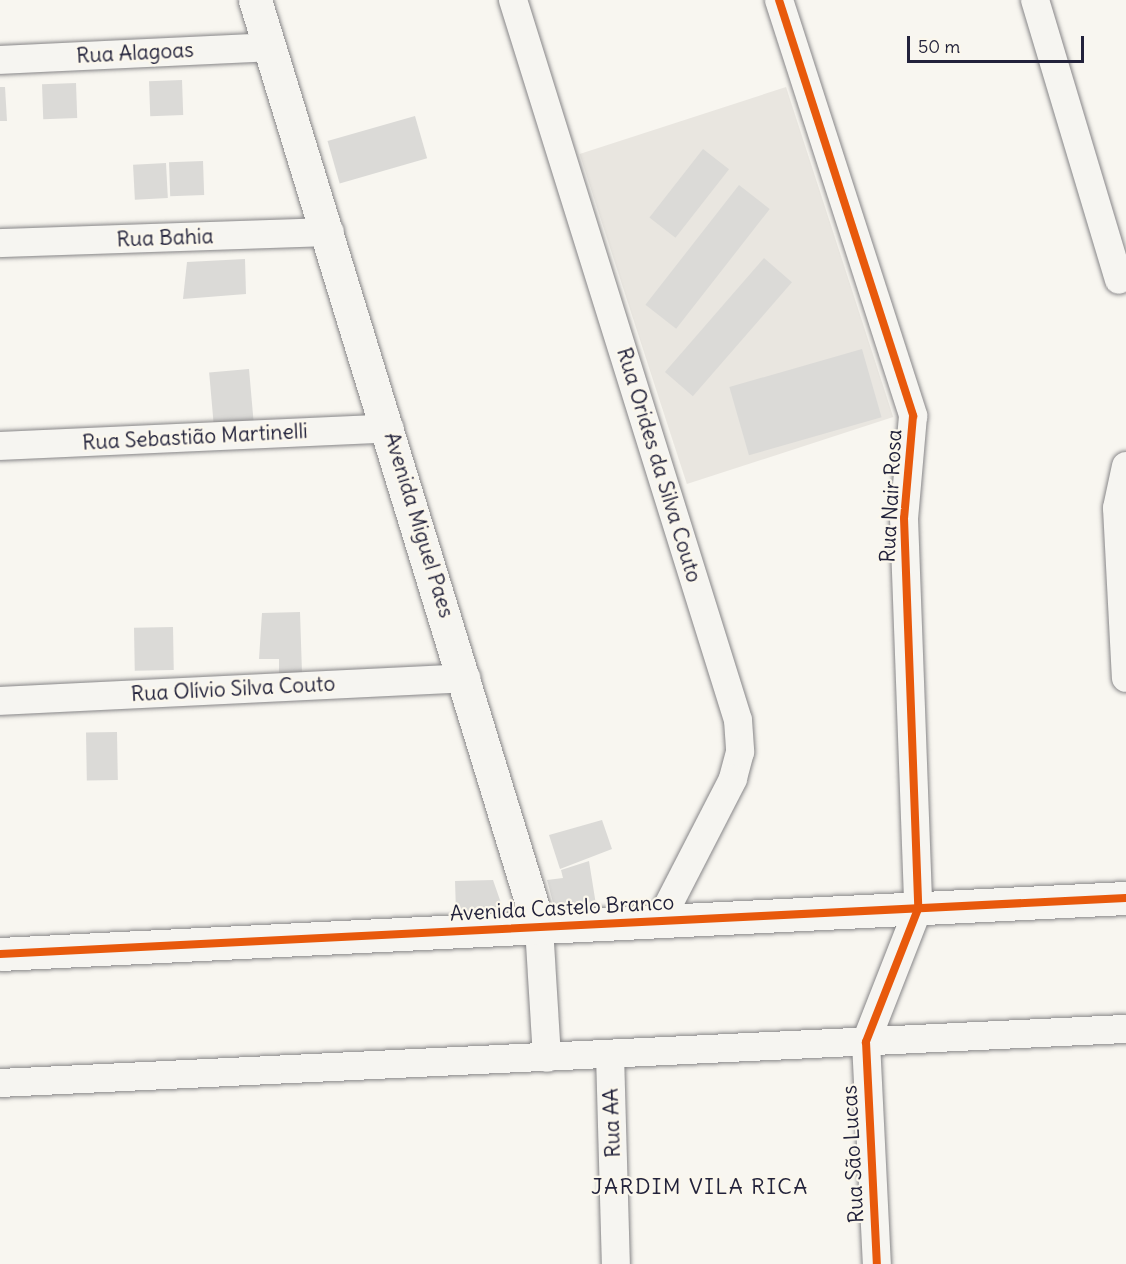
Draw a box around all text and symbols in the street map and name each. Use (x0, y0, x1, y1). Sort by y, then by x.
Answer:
scale bar (910, 24, 1087, 62)
text: 50 m (918, 35, 960, 58)
street label: Rua Alagoas (76, 37, 194, 69)
street label: Rua Bahia (116, 224, 214, 252)
street label: Rua Orides da Silva Couto (611, 345, 707, 585)
street label: Rua Sebastião Martinelli (82, 419, 308, 455)
street label: Avenida Miguel Paes (379, 429, 459, 621)
street label: Rua Nair Rosa (875, 429, 907, 563)
street label: Rua Olívio Silva Couto (130, 671, 336, 707)
street label: Avenida Castelo Branco (449, 890, 675, 926)
street label: Rua São Lucas (837, 1084, 869, 1224)
street label: Rua AA (598, 1088, 626, 1158)
district label: JARDIM VILA RICA (591, 1174, 809, 1200)

